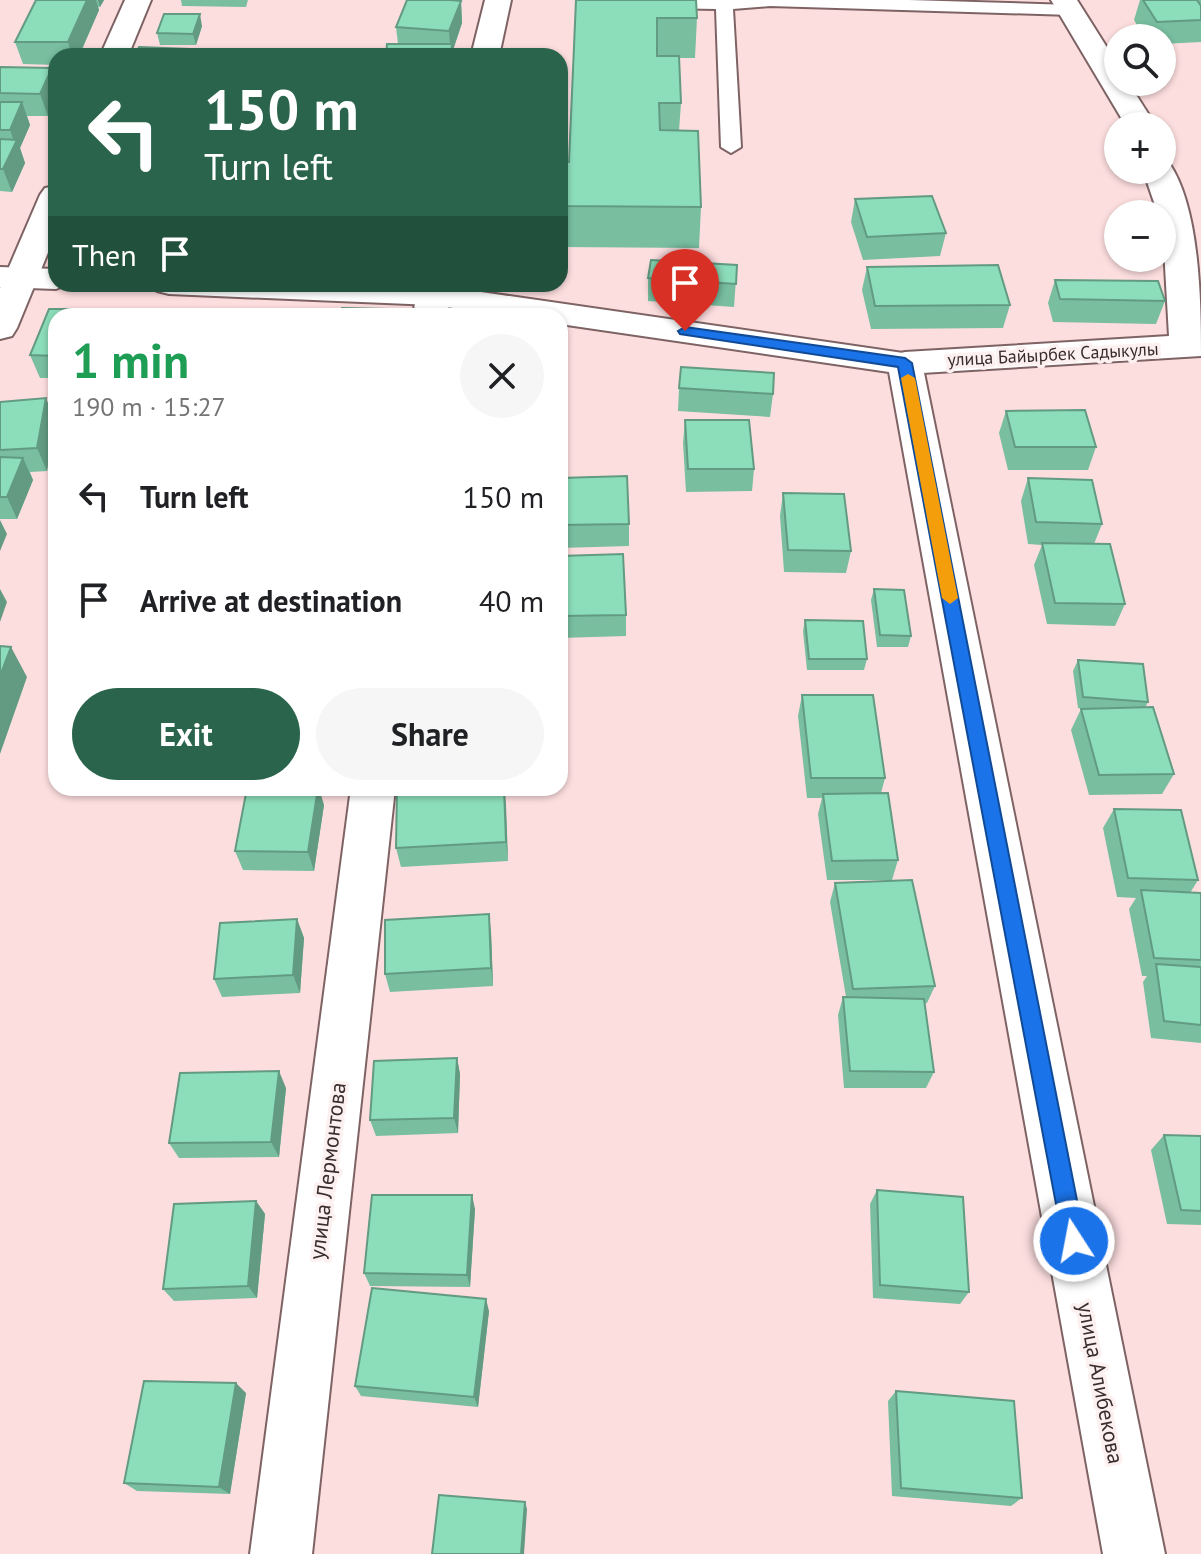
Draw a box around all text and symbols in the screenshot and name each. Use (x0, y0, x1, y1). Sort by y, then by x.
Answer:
map controls (1104, 24, 1176, 272)
button: search (1104, 24, 1176, 96)
text: 150 m (204, 73, 359, 145)
icon: left (72, 80, 176, 184)
button: + (1104, 112, 1176, 184)
text: Turn left (204, 143, 333, 190)
button: − (1104, 200, 1176, 272)
icon: arrive (153, 232, 197, 276)
text: Then (72, 235, 137, 274)
pin (651, 249, 719, 331)
icon: arrive (663, 261, 707, 305)
text: 1 min (72, 329, 189, 391)
button: close (460, 334, 544, 418)
street label: улица Байырбек Садыкулы (947, 337, 1159, 371)
text: 190 m · 15:27 (72, 390, 226, 423)
icon: left (72, 474, 116, 518)
text: Turn left (140, 477, 248, 516)
text: 150 m (463, 477, 544, 516)
icon: arrive (72, 578, 116, 622)
text: Arrive at destination (140, 581, 402, 620)
text: 40 m (479, 581, 544, 620)
button: Exit (72, 688, 300, 780)
button: Share (316, 688, 544, 780)
street label: улица Лермонтова (302, 1081, 352, 1261)
position arrow (1032, 1199, 1116, 1283)
street label: улица Алибекова (1072, 1300, 1130, 1466)

